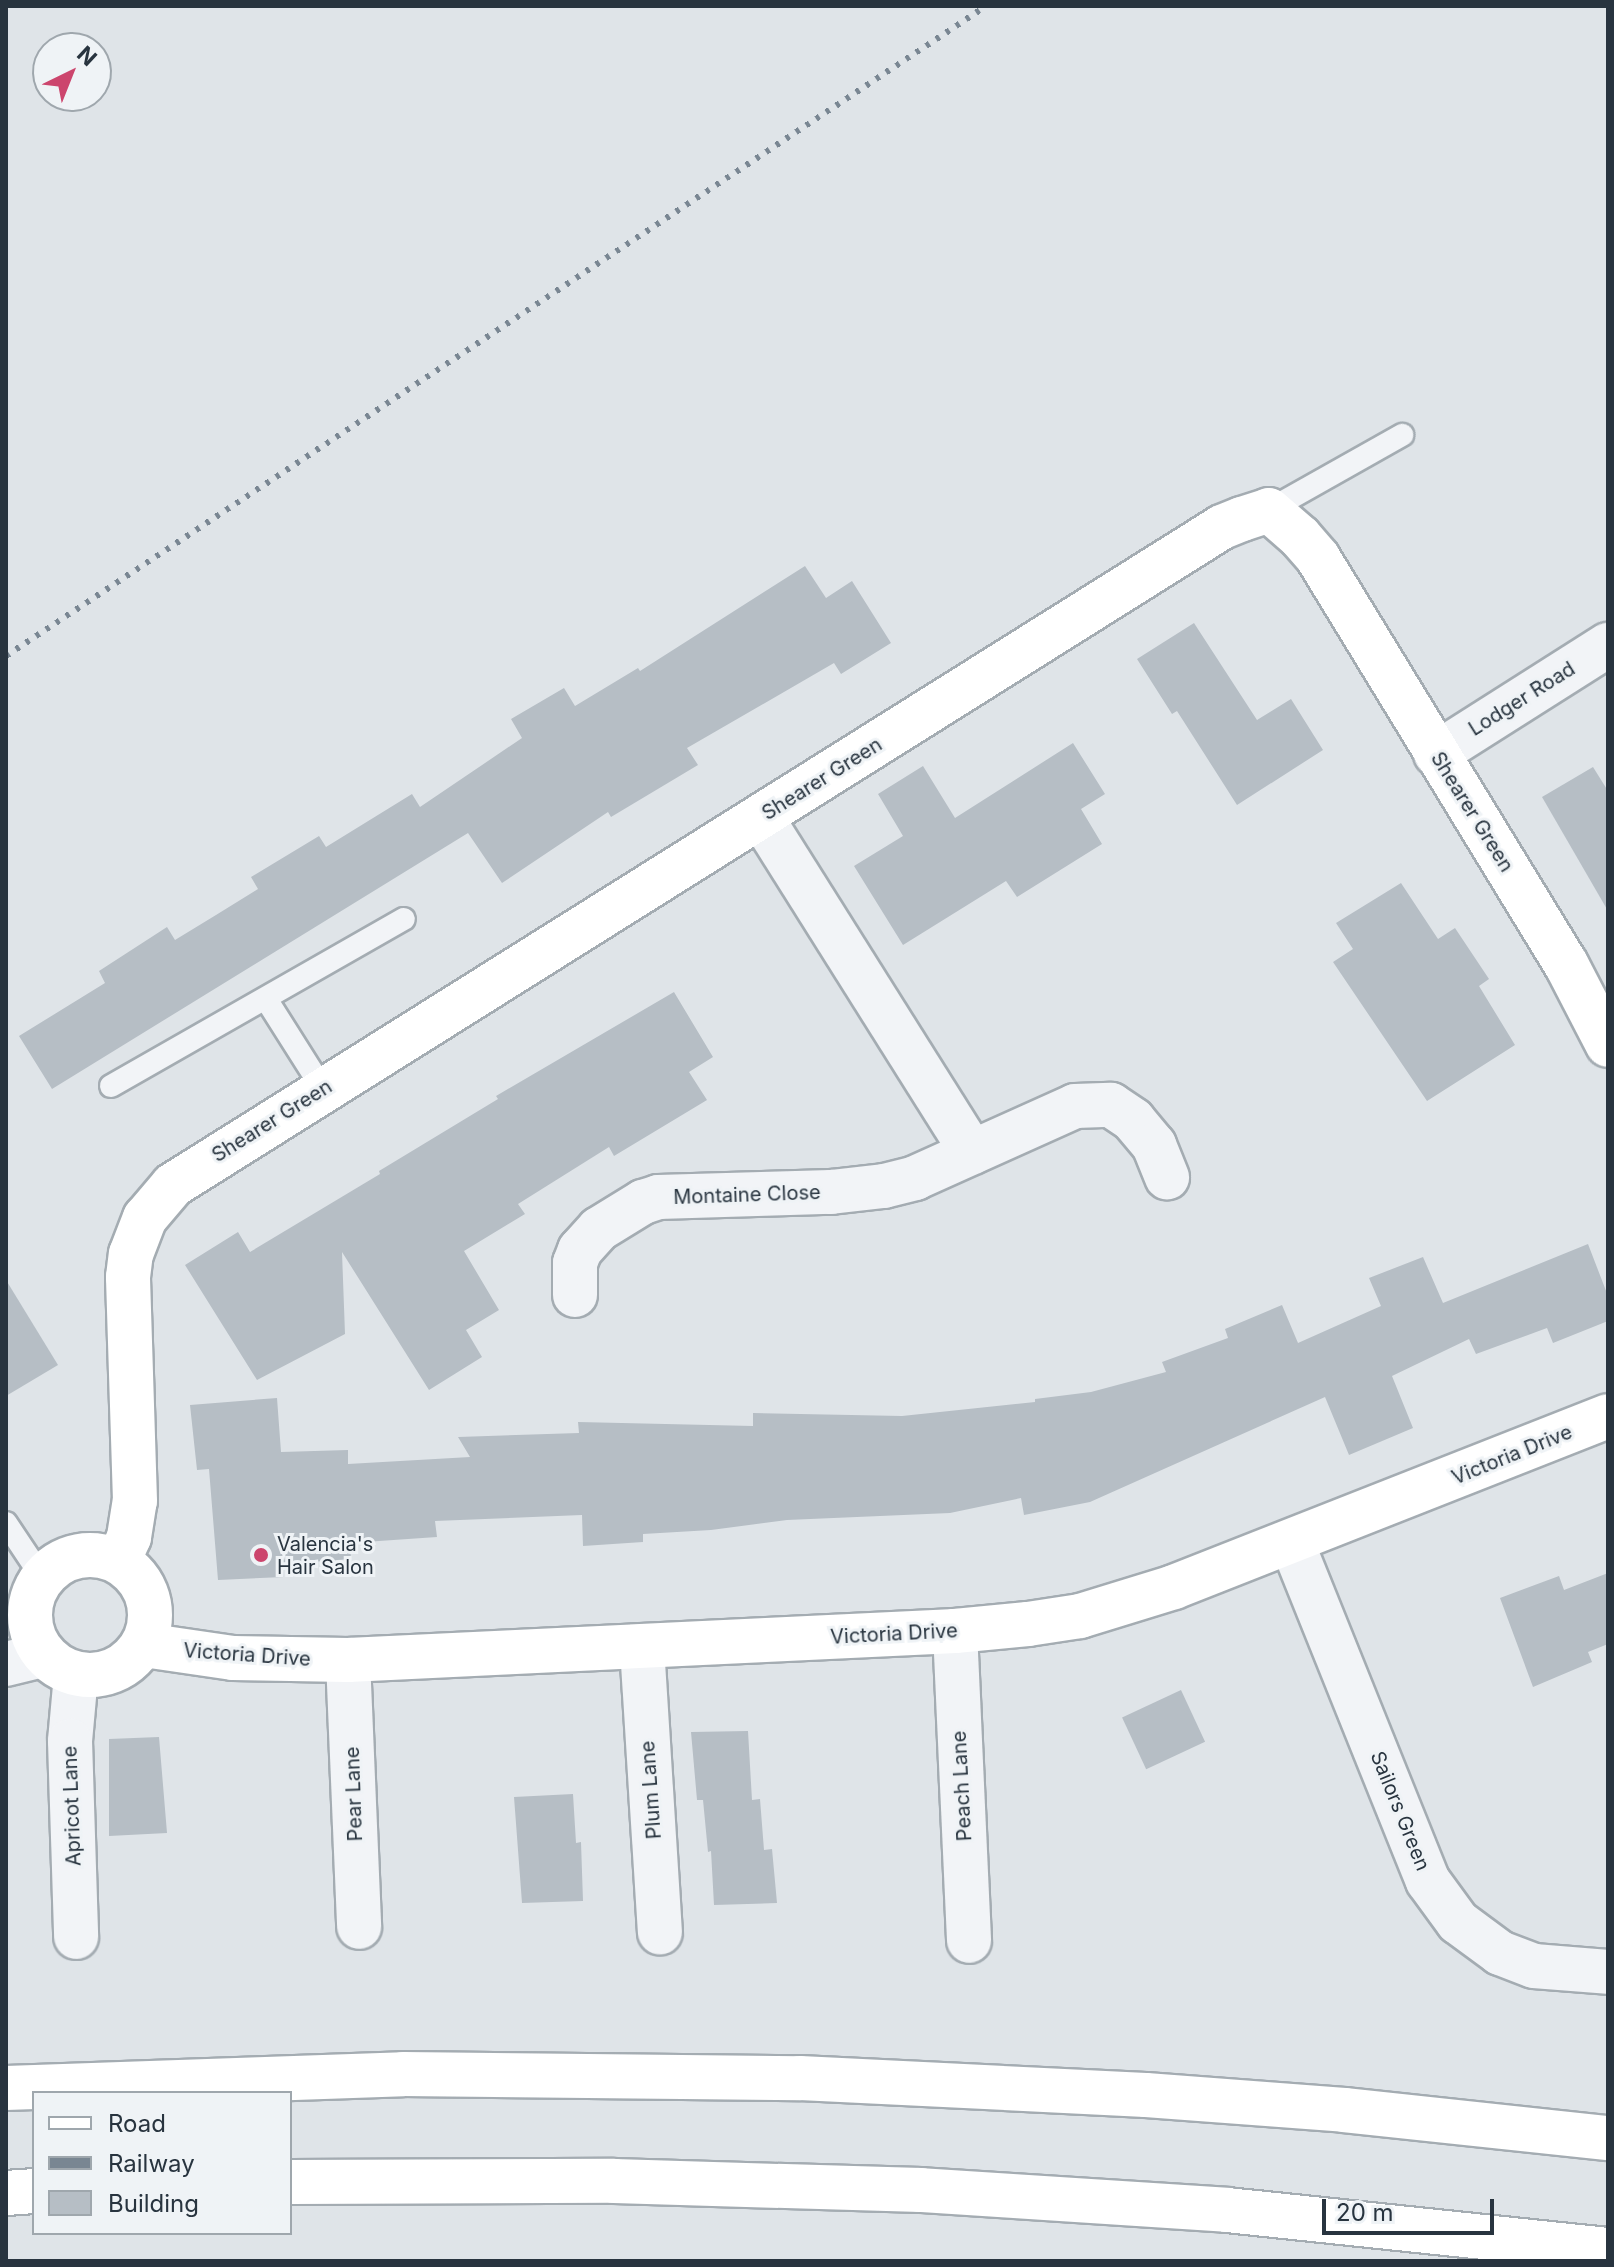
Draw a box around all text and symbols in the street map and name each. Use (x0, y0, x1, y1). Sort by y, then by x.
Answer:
north arrow (32, 32, 112, 112)
text: N (72, 41, 102, 71)
street label: Lodger Road (1464, 657, 1580, 741)
street label: Shearer Green (758, 733, 886, 825)
street label: Shearer Green (1426, 748, 1518, 876)
street label: Shearer Green (208, 1075, 336, 1167)
street label: Montaine Close (673, 1180, 821, 1210)
street label: Victoria Drive (1448, 1420, 1576, 1490)
place label: Valencia's Hair Salon (277, 1532, 374, 1579)
marker: Valencia's Hair Salon (252, 1546, 270, 1564)
street label: Victoria Drive (830, 1619, 958, 1649)
street label: Victoria Drive (183, 1639, 311, 1671)
street label: Peach Lane (947, 1730, 977, 1842)
street label: Plum Lane (636, 1740, 666, 1840)
street label: Apricot Lane (58, 1745, 86, 1867)
street label: Pear Lane (340, 1746, 368, 1842)
street label: Sailors Green (1365, 1748, 1435, 1874)
legend (32, 2091, 292, 2235)
text: Road (108, 2109, 166, 2138)
text: Railway (108, 2149, 195, 2178)
scale bar (1326, 2183, 1498, 2233)
text: Building (108, 2189, 199, 2218)
text: 20 m (1336, 2198, 1394, 2227)

